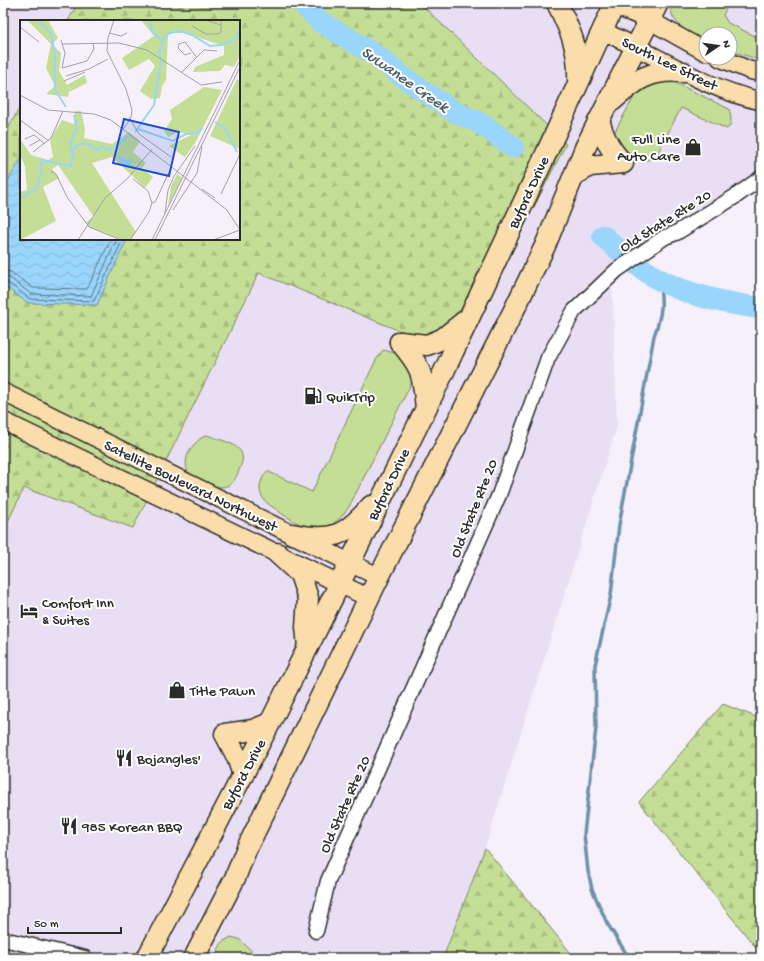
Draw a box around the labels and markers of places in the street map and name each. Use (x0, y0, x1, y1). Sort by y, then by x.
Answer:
place label: Full Line Auto Care (617, 131, 680, 166)
shop icon: Full Line Auto Care (683, 137, 703, 157)
fuel station icon: QuikTrip (303, 386, 323, 406)
place label: QuikTrip (326, 389, 375, 407)
place label: Comfort Inn & Suites (42, 595, 114, 630)
hotel icon: Comfort Inn & Suites (19, 601, 39, 621)
shop icon: Title Pawn (167, 680, 187, 700)
place label: Title Pawn (189, 683, 255, 701)
restaurant icon: Bojangles' (114, 748, 134, 768)
place label: Bojangles' (136, 751, 201, 769)
restaurant icon: 985 Korean BBQ (59, 816, 79, 836)
place label: 985 Korean BBQ (81, 819, 183, 837)

